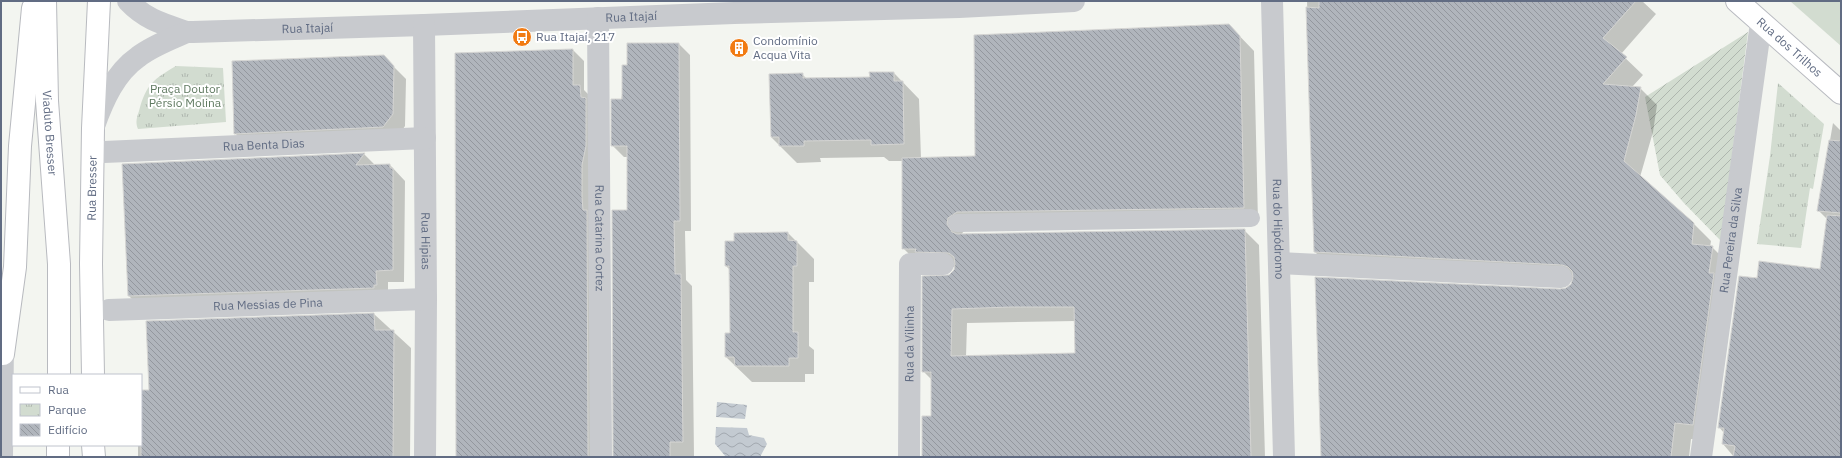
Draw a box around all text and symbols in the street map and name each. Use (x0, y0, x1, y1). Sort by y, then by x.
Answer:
street label: Rua Itajaí (605, 8, 657, 25)
street label: Rua dos Trilhos (1754, 14, 1826, 80)
street label: Rua Itajaí (281, 20, 333, 36)
bus stop icon: Rua Itajaí, 217 (511, 26, 533, 48)
place label: Rua Itajaí, 217 (536, 29, 615, 44)
place label: Condomínio Acqua Vita (753, 33, 818, 62)
building icon: Condomínio Acqua Vita (728, 37, 750, 59)
park label: Praça Doutor Pérsio Molina (149, 81, 222, 110)
street label: Viaduto Bresser (40, 90, 61, 177)
street label: Rua Benta Dias (223, 135, 305, 154)
street label: Rua Bresser (84, 155, 100, 221)
street label: Rua do Hipódromo (1270, 178, 1287, 280)
street label: Rua Catarina Cortez (592, 185, 608, 292)
street label: Rua Pereira da Silva (1716, 186, 1745, 294)
street label: Rua Hipias (418, 212, 434, 270)
street label: Rua Messias de Pina (213, 295, 324, 313)
street label: Rua da Vilinha (901, 305, 917, 382)
legend (12, 374, 142, 446)
text: Rua (48, 382, 69, 397)
text: Parque (48, 402, 87, 417)
text: Edifício (48, 422, 88, 437)

